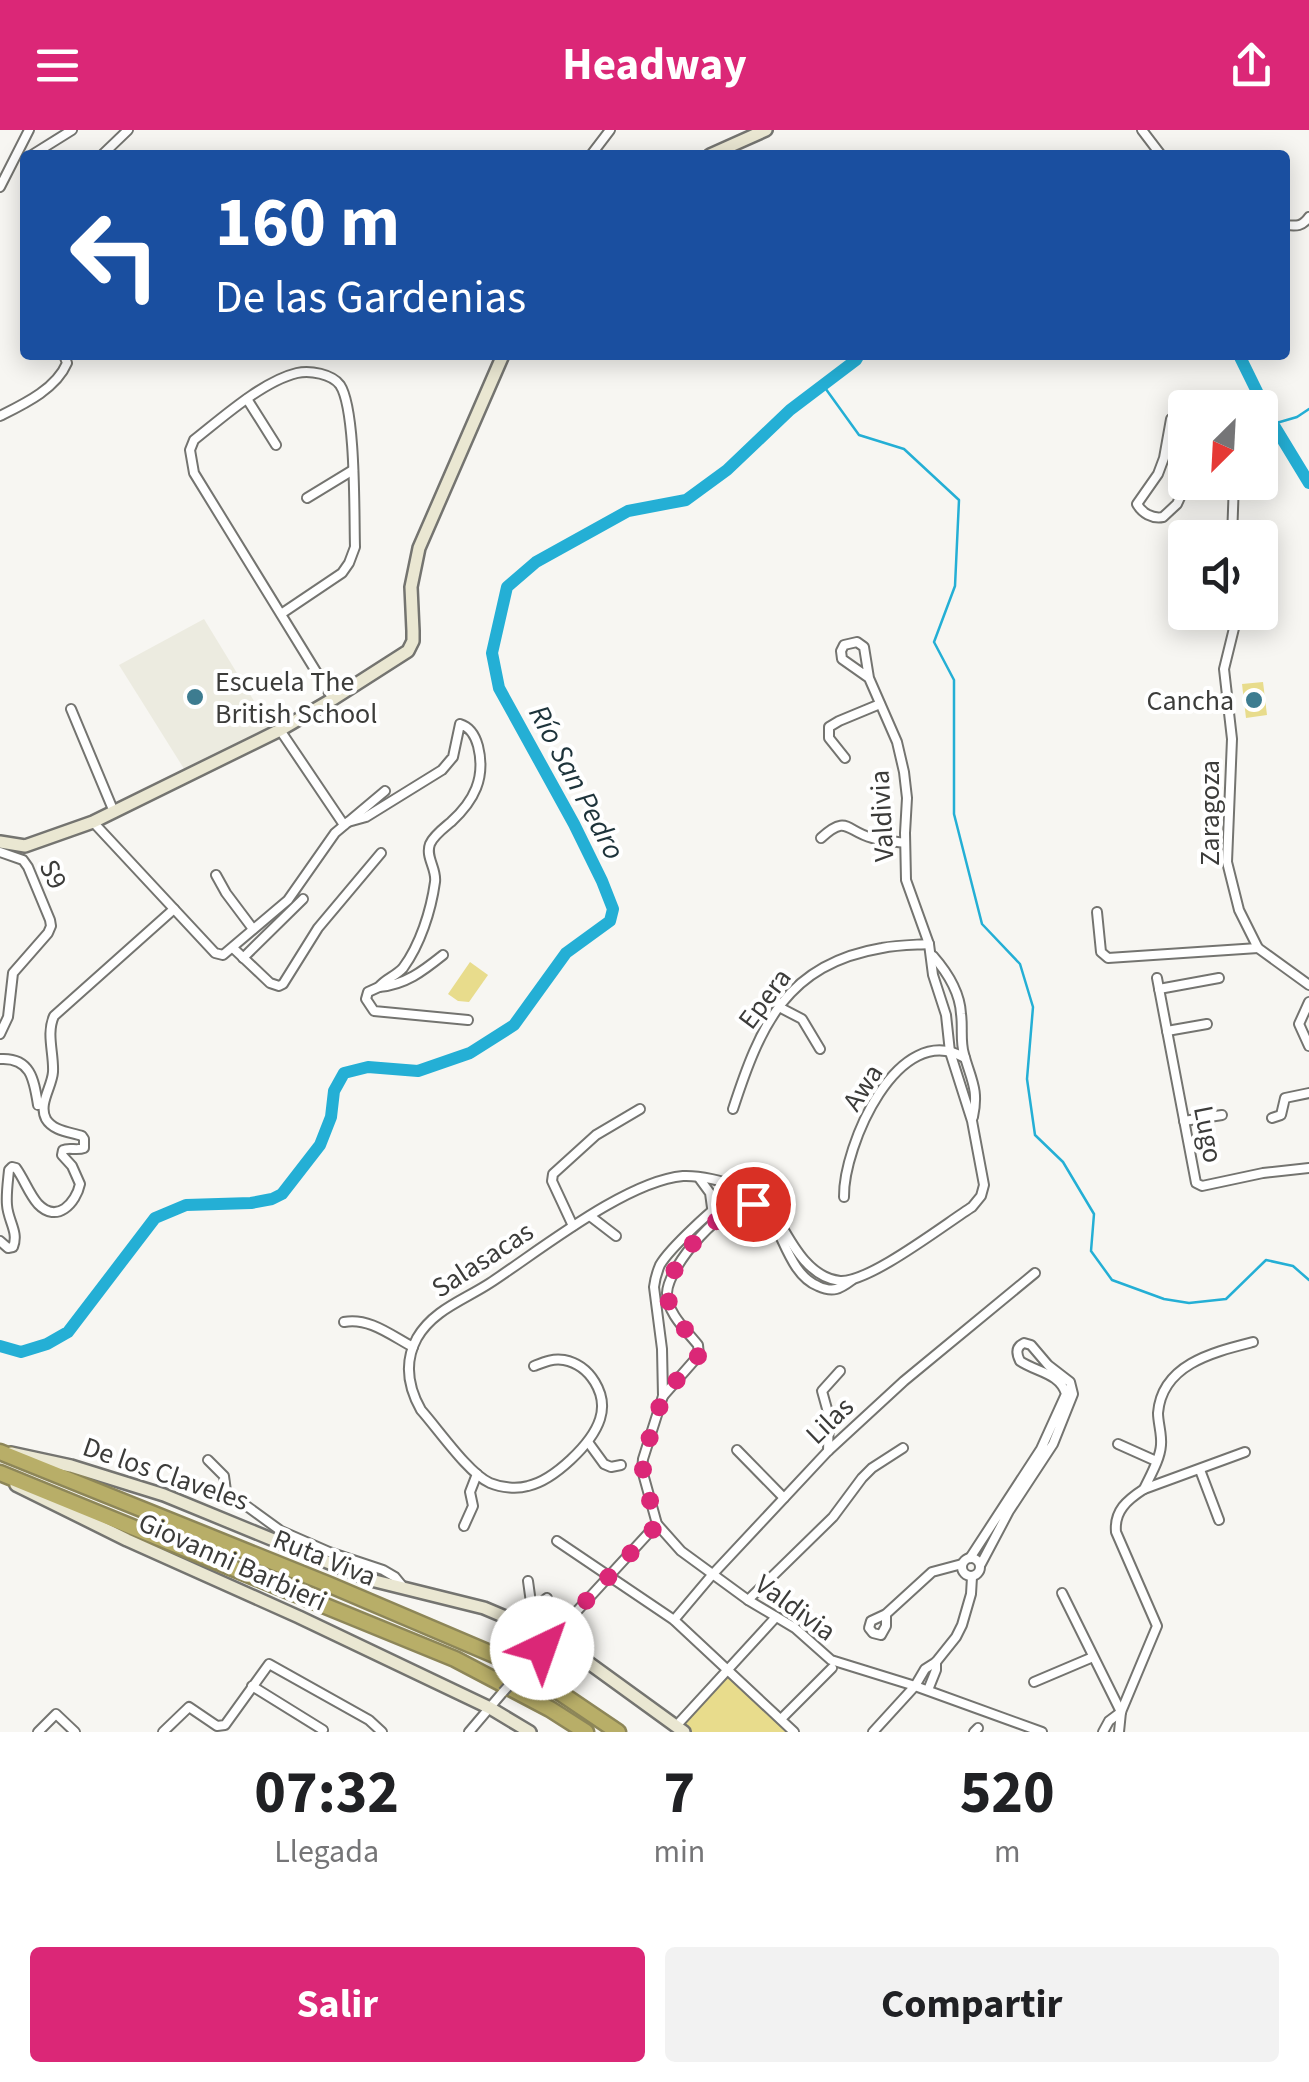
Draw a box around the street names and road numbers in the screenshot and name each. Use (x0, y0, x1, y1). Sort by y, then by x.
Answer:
street label: Zaragoza (1190, 760, 1230, 866)
street label: Valdivia (860, 769, 904, 863)
street label: S9 (29, 853, 77, 896)
street label: Epera (729, 960, 801, 1038)
street label: Awa (833, 1056, 893, 1119)
street label: Lugo (1183, 1102, 1233, 1166)
street label: Salasacas (424, 1212, 541, 1308)
street label: Lilas (797, 1388, 863, 1454)
street label: De los Claveles (77, 1427, 254, 1521)
street label: Giovanni Barbieri (132, 1503, 333, 1621)
street label: Ruta Viva (267, 1519, 382, 1597)
street label: Valdivia (747, 1565, 844, 1651)

